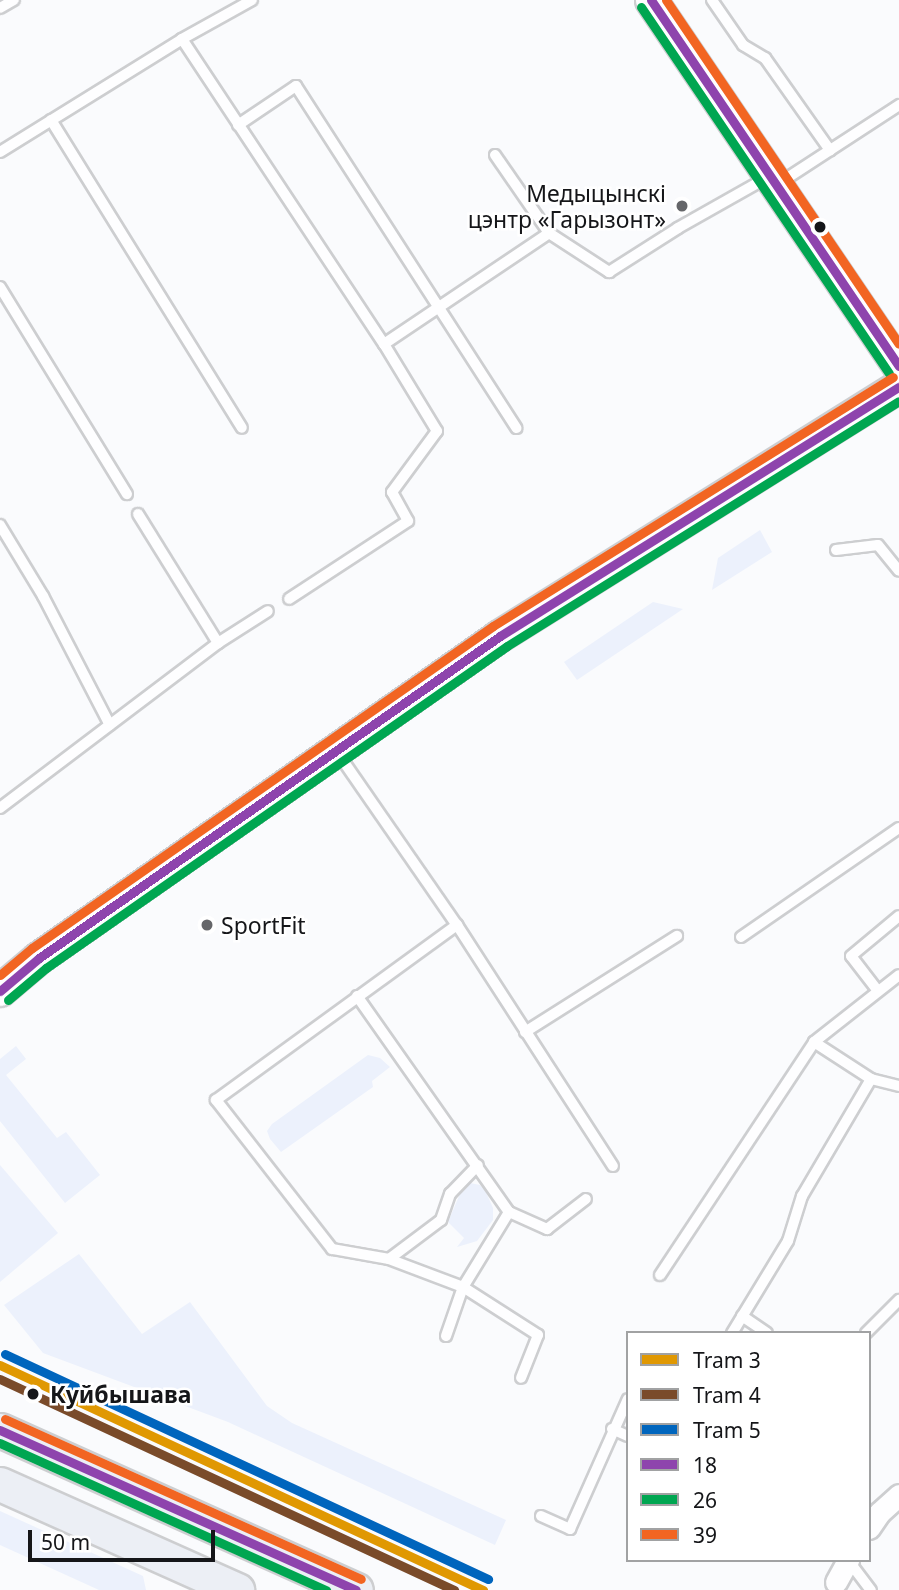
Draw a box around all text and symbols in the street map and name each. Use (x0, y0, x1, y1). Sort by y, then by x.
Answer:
place label: Медыцынскі цэнтр «Гарызонт» (468, 179, 666, 233)
marker: Медыцынскі цэнтр «Гарызонт» (672, 196, 692, 216)
unlabelled marker (813, 220, 827, 234)
place label: SportFit (221, 911, 306, 939)
marker: SportFit (199, 917, 215, 933)
legend (626, 1331, 871, 1562)
text: Tram 3 (693, 1346, 761, 1374)
place label: Куйбышава (50, 1380, 191, 1408)
text: Tram 4 (693, 1381, 761, 1409)
marker: Куйбышава (22, 1383, 44, 1405)
text: Tram 5 (693, 1416, 761, 1444)
text: 18 (693, 1451, 717, 1479)
text: 26 (693, 1486, 717, 1514)
scale bar (32, 1516, 219, 1560)
text: 39 (693, 1521, 717, 1549)
text: 50 m (41, 1528, 90, 1556)

